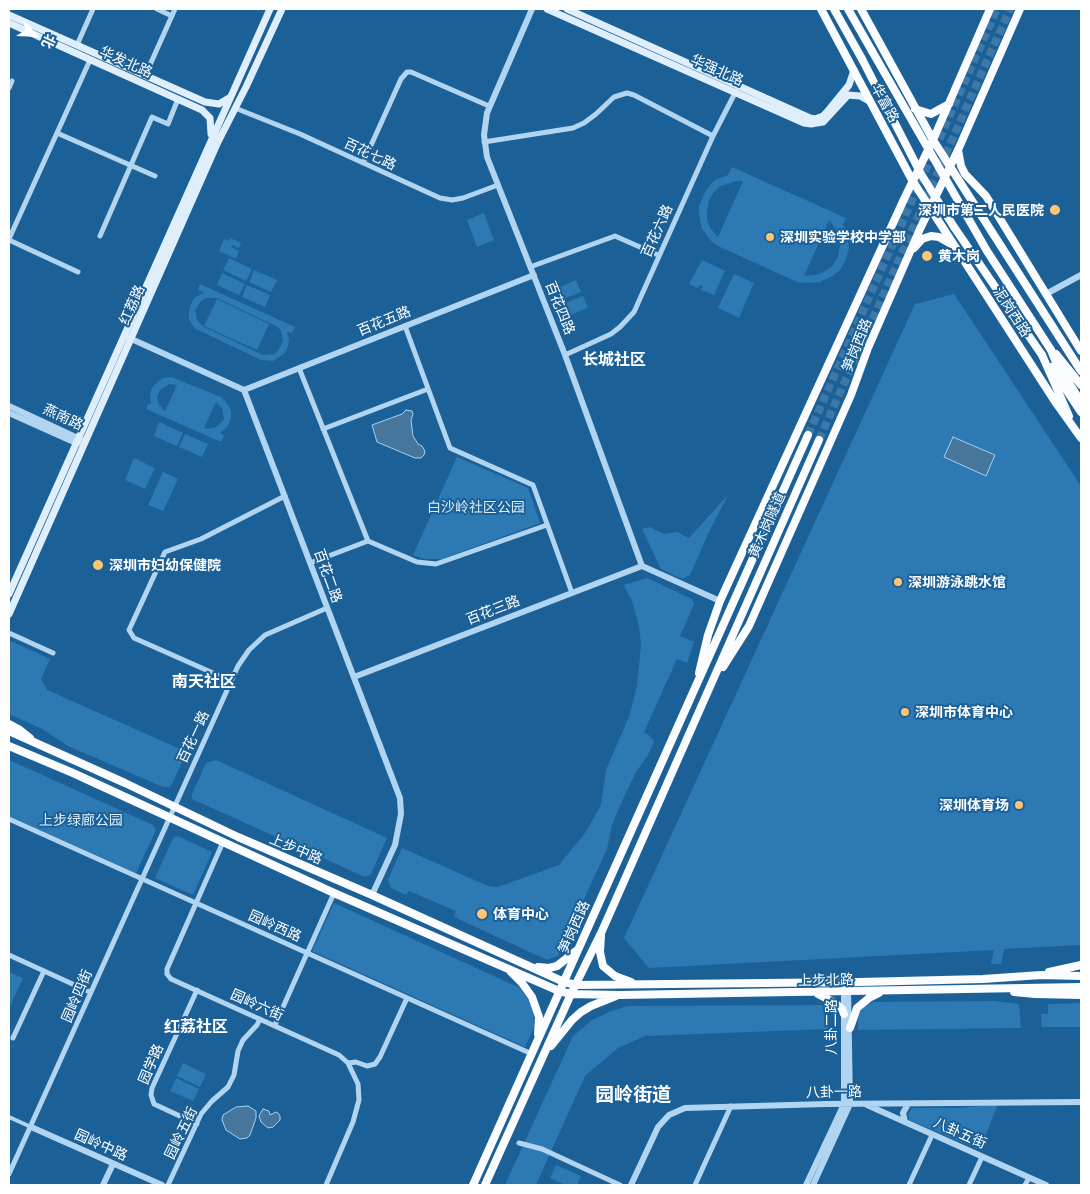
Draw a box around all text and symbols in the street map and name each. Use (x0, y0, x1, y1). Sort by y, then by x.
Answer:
north arrow (10, 10, 60, 60)
text: 北 (38, 32, 60, 51)
street label: 华发北路 (97, 43, 155, 81)
street label: 华强北路 (688, 51, 746, 89)
street label: 华富路 (868, 81, 902, 125)
street label: 百花七路 (341, 135, 399, 173)
street label: 百花六路 (638, 202, 676, 260)
place label: 深圳市第二人民医院 (918, 202, 1044, 218)
marker: 深圳市第二人民医院 (1048, 203, 1062, 217)
place label: 深圳实验学校中学部 (780, 229, 906, 245)
marker: 深圳实验学校中学部 (764, 231, 776, 243)
place label: 黄木岗 (938, 248, 980, 264)
marker: 黄木岗 (920, 249, 934, 263)
street label: 百花四路 (542, 279, 578, 337)
street label: 红荔路 (116, 282, 148, 328)
street label: 泥岗西路 (990, 284, 1034, 340)
street label: 百花五路 (355, 303, 413, 339)
street label: 笋岗西路 (839, 316, 875, 374)
district label: 长城社区 (582, 350, 646, 370)
street label: 燕南路 (40, 401, 86, 433)
street label: 黄木岗隧道 (745, 490, 789, 560)
park label: 白沙岭社区公园 (427, 499, 525, 515)
street label: 百花二路 (311, 547, 345, 605)
place label: 深圳市妇幼保健院 (109, 557, 221, 573)
marker: 深圳市妇幼保健院 (91, 558, 105, 572)
place label: 深圳游泳跳水馆 (908, 574, 1006, 590)
marker: 深圳游泳跳水馆 (892, 576, 904, 588)
street label: 百花三路 (464, 592, 522, 628)
district label: 南天社区 (172, 672, 236, 692)
place label: 深圳市体育中心 (915, 704, 1013, 720)
marker: 深圳市体育中心 (899, 706, 911, 718)
street label: 百花一路 (174, 708, 212, 766)
place label: 深圳体育场 (939, 797, 1009, 813)
marker: 深圳体育场 (1013, 799, 1025, 811)
park label: 上步绿廊公园 (39, 812, 123, 828)
street label: 上步中路 (267, 830, 325, 868)
street label: 笋岗西路 (555, 898, 593, 956)
place label: 体育中心 (493, 906, 549, 922)
street label: 园岭西路 (246, 907, 304, 945)
marker: 体育中心 (475, 907, 489, 921)
street label: 园岭四街 (58, 967, 96, 1025)
street label: 上步北路 (798, 971, 854, 989)
street label: 园岭六街 (228, 986, 286, 1024)
street label: 八卦二路 (823, 999, 839, 1055)
district label: 红荔社区 (164, 1017, 228, 1037)
street label: 园学路 (135, 1041, 167, 1087)
street label: 八卦一路 (806, 1083, 862, 1101)
district label: 园岭街道 (595, 1084, 671, 1106)
street label: 园岭五街 (161, 1104, 201, 1162)
street label: 八卦五街 (931, 1114, 989, 1152)
street label: 园岭中路 (72, 1126, 130, 1164)

